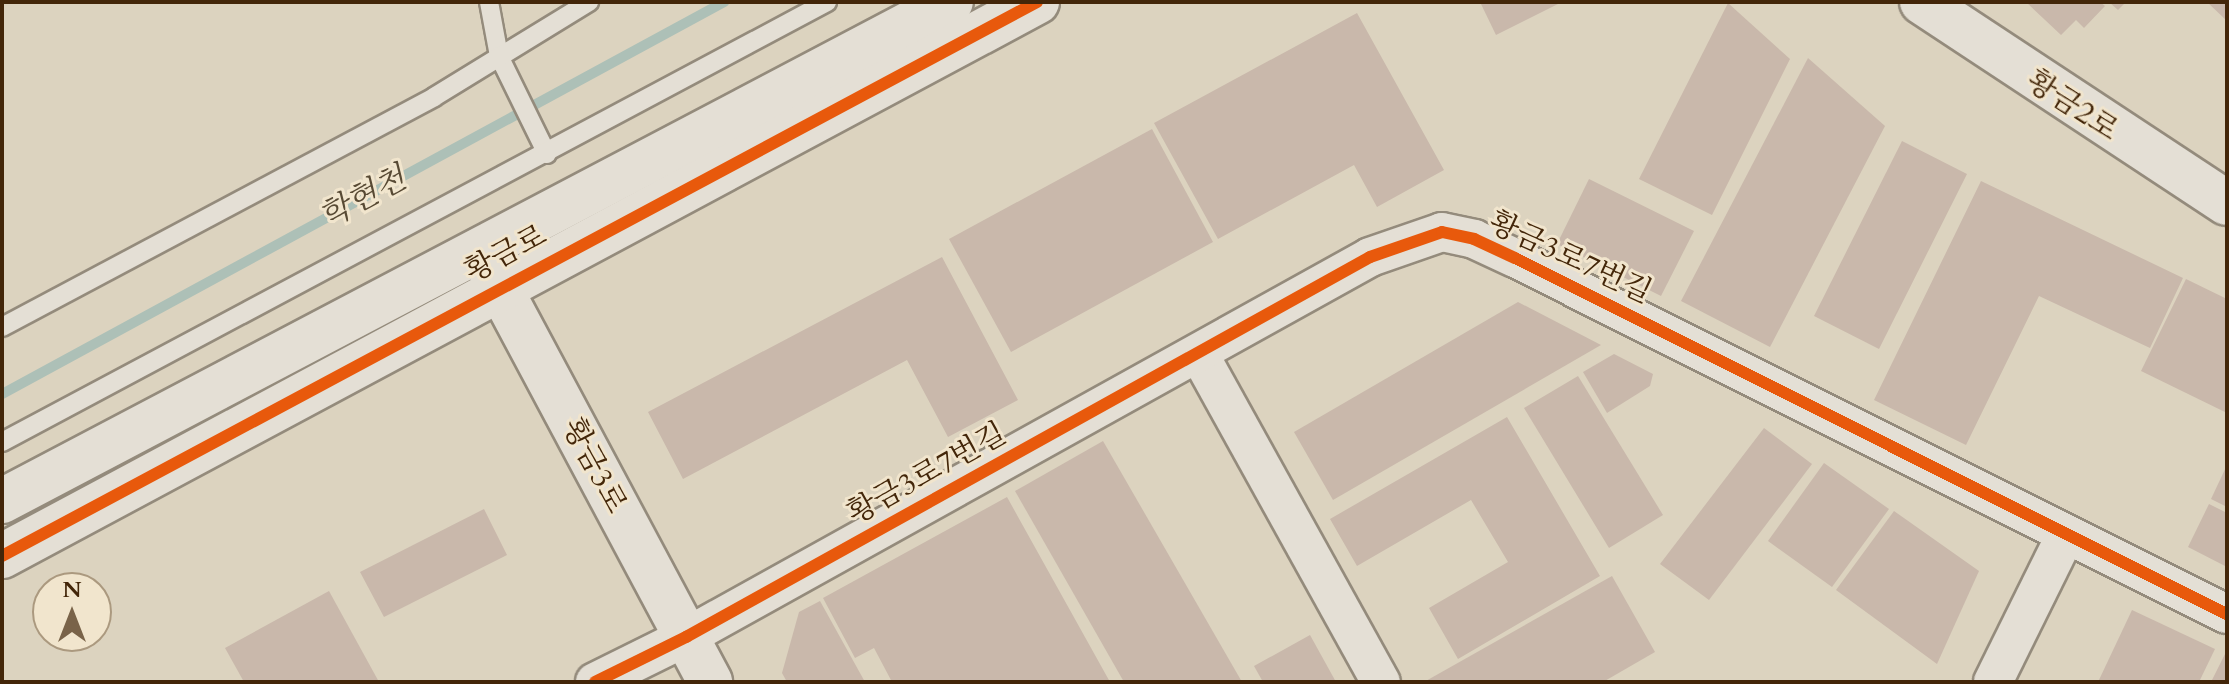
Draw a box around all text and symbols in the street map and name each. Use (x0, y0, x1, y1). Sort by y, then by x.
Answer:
street label: 황금2로 (2019, 63, 2125, 149)
water label: 학현천 (313, 159, 413, 237)
street label: 황금3로7번길 (1483, 205, 1657, 311)
street label: 황금로 (459, 218, 553, 290)
street label: 황금3로 (554, 412, 634, 520)
street label: 황금3로7번길 (841, 416, 1013, 532)
north arrow (32, 572, 112, 652)
text: N (62, 575, 82, 605)

